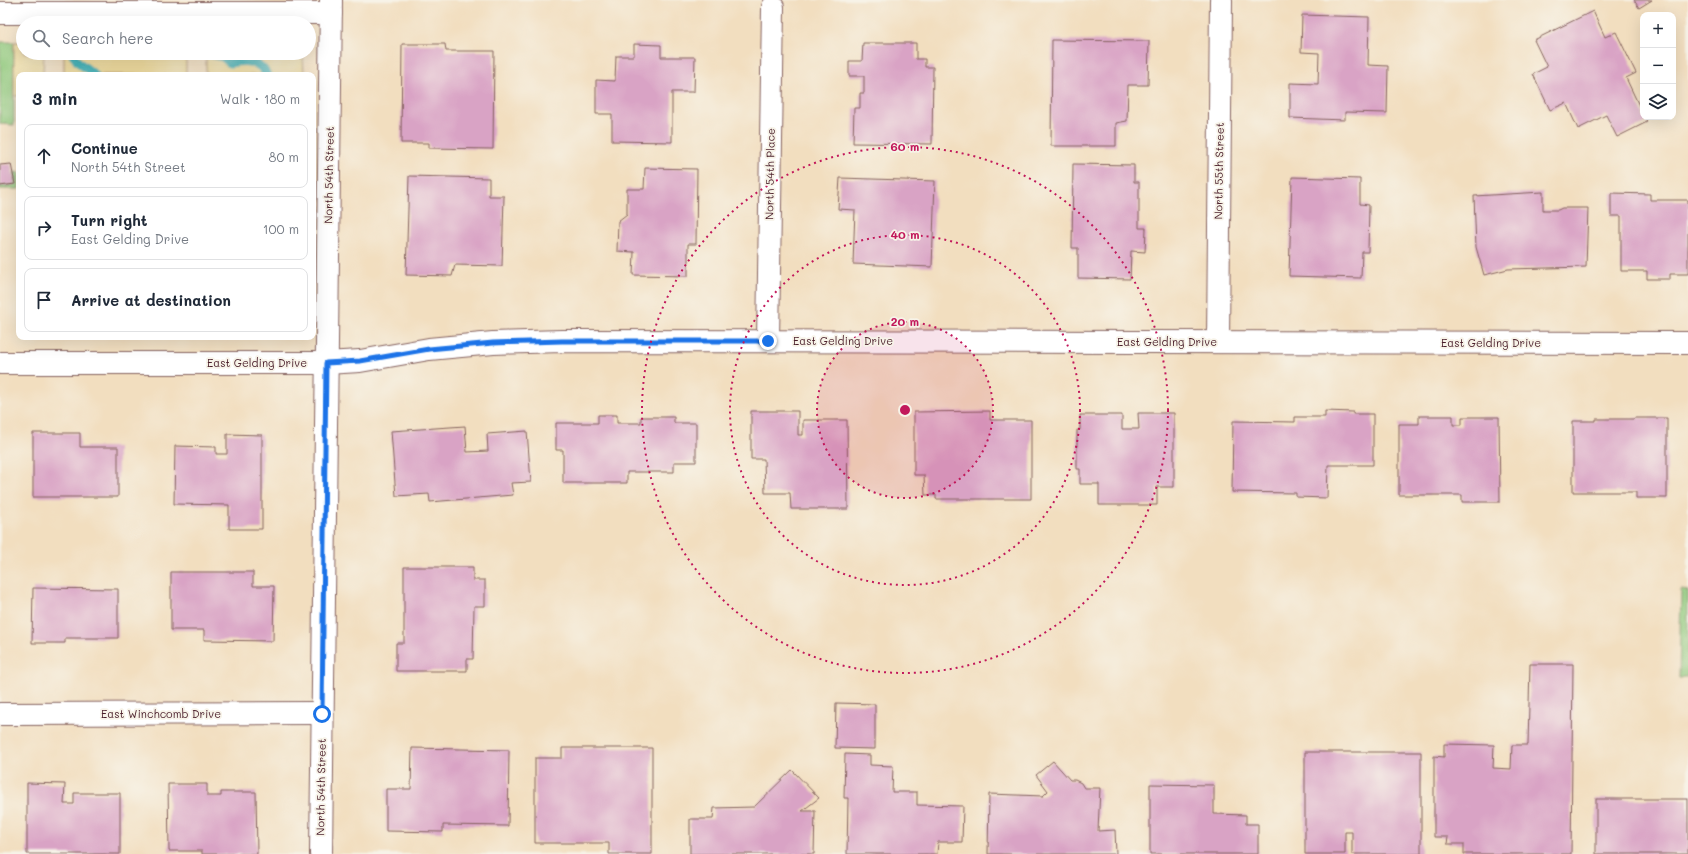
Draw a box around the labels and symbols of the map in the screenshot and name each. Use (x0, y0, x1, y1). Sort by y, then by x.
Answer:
street label: North 55th Street (1210, 122, 1227, 220)
street label: North 54th Street (320, 126, 337, 224)
street label: North 54th Place (761, 128, 778, 220)
text: 60 m (891, 138, 919, 154)
text: 40 m (890, 226, 920, 242)
text: 20 m (891, 313, 919, 329)
route end (759, 332, 777, 350)
street label: East Gelding Drive (793, 333, 893, 348)
street label: East Gelding Drive (1117, 334, 1217, 349)
street label: East Gelding Drive (1441, 335, 1541, 350)
street label: East Gelding Drive (207, 355, 307, 370)
centre of rings (898, 403, 912, 417)
route start (313, 705, 331, 723)
street label: East Winchcomb Drive (101, 706, 221, 721)
street label: North 54th Street (312, 738, 329, 836)

